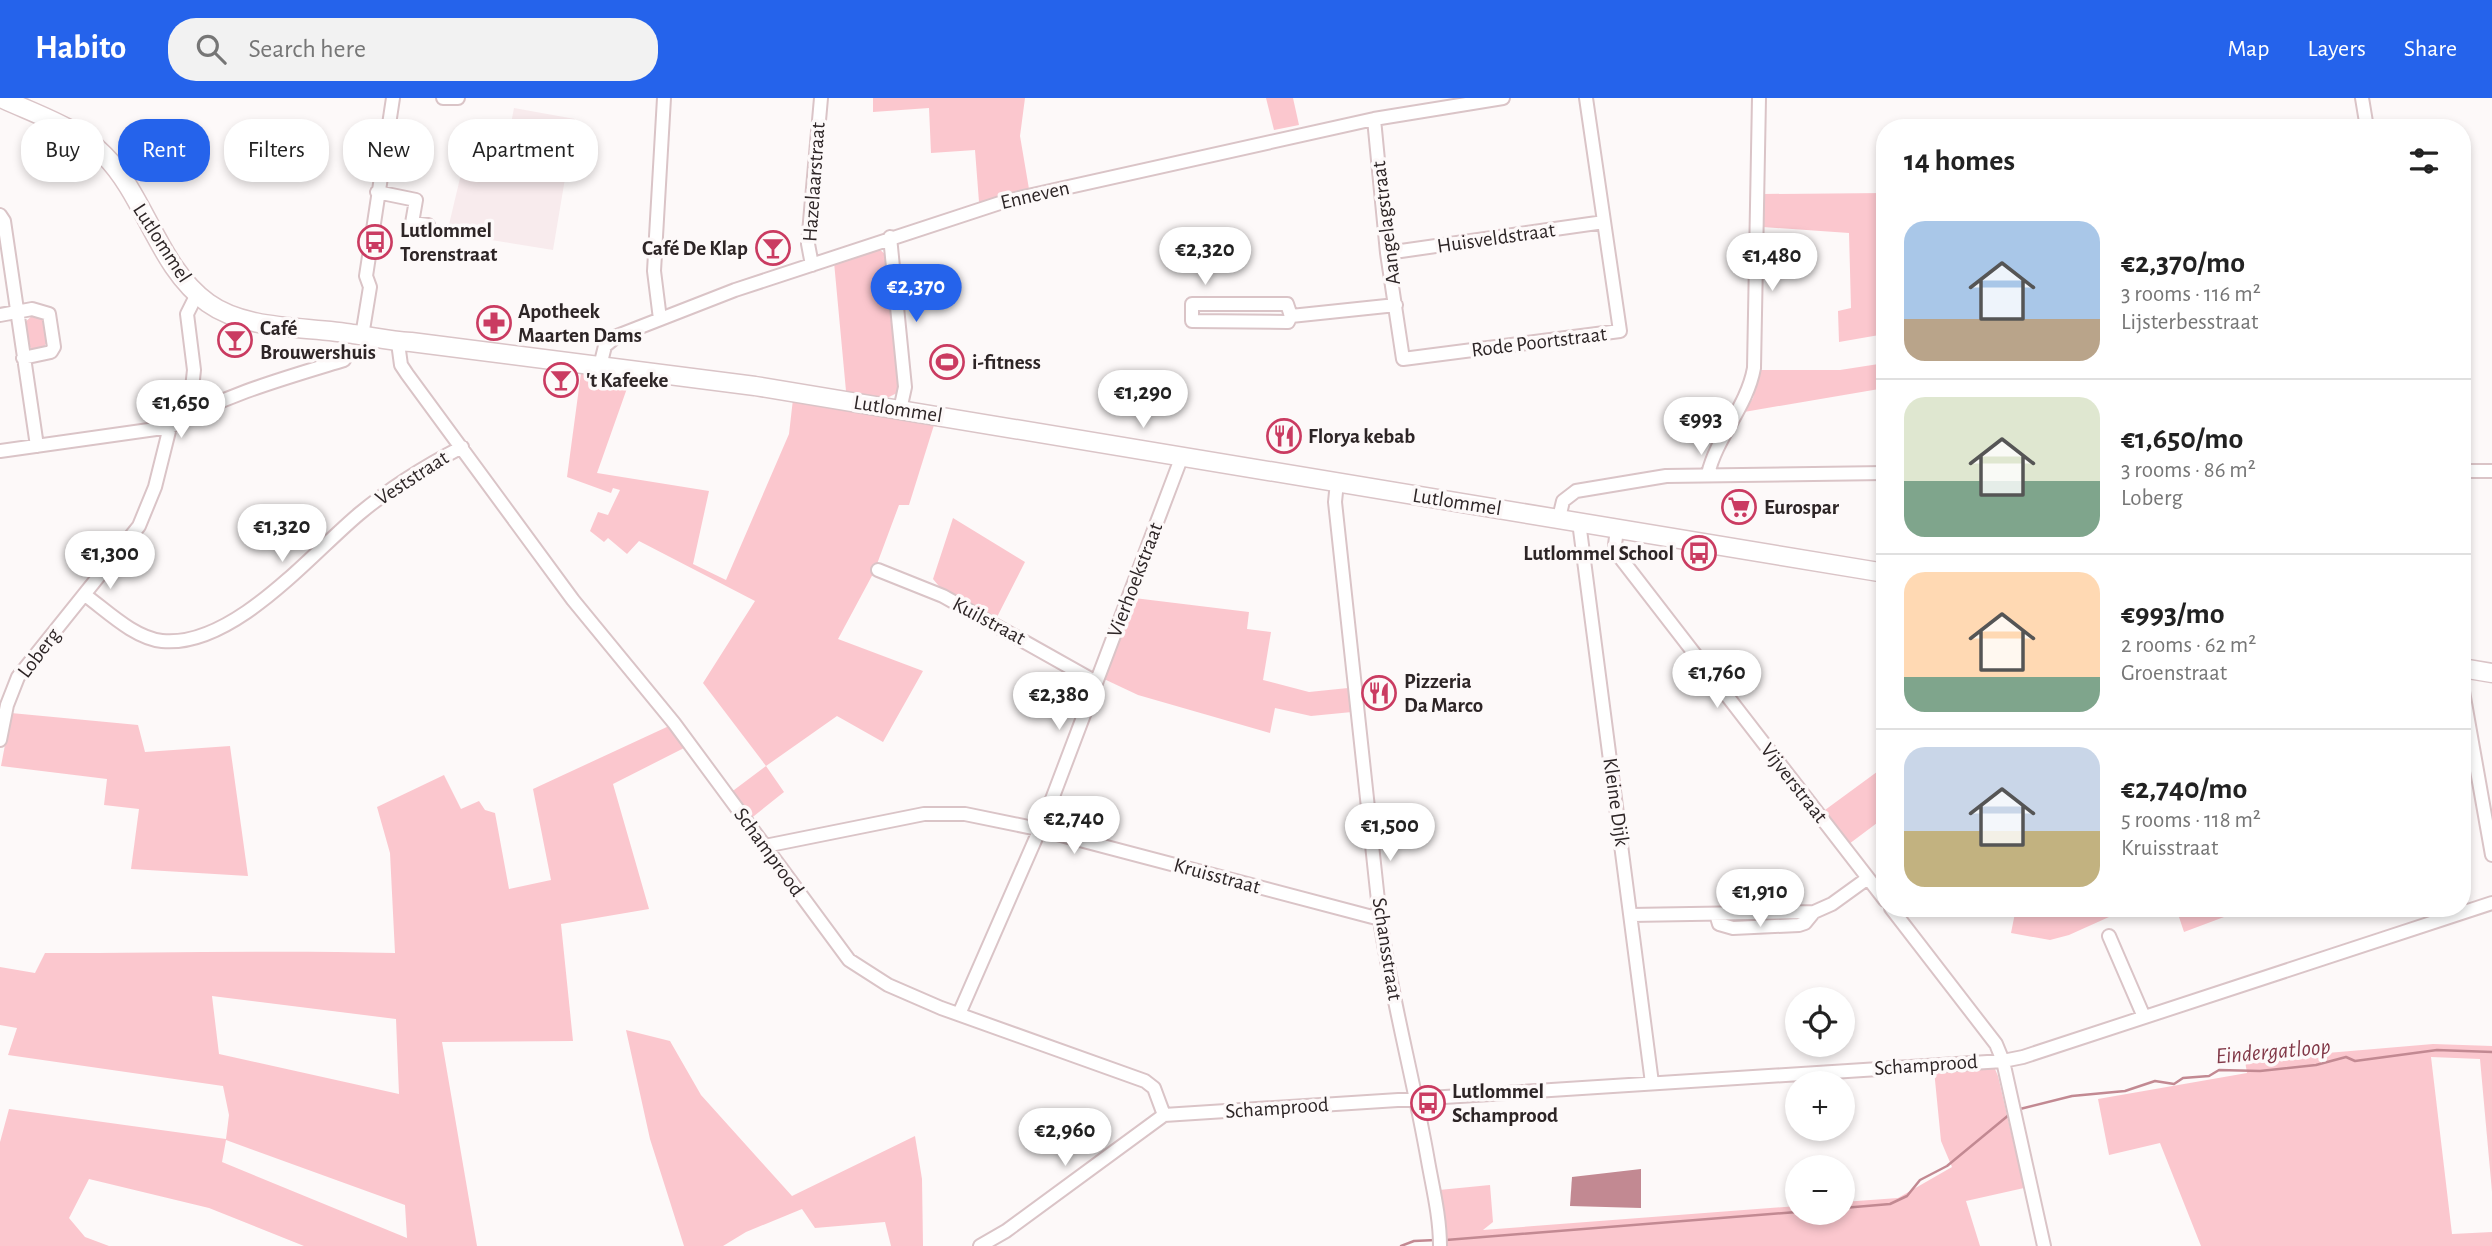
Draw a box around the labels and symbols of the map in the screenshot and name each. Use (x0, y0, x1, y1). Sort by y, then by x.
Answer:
street label: Hazelaarstraat (799, 121, 829, 243)
street label: Aangelagstraat (1368, 160, 1404, 286)
street label: Enneven (998, 177, 1072, 213)
street label: Lutlommel (129, 200, 195, 286)
street label: Huisveldstraat (1436, 219, 1557, 257)
place label: Lutlommel Torenstraat (400, 220, 497, 265)
bus stop icon: Lutlommel Torenstraat (356, 223, 394, 261)
pin: €2,320 (1148, 228, 1262, 287)
bar icon: Café De Klap (754, 229, 792, 267)
pin: €1,480 (1715, 234, 1829, 293)
place label: Café De Klap (642, 238, 748, 259)
pin: €2,370 (859, 264, 973, 324)
place label: Apotheek Maarten Dams (518, 301, 642, 346)
pharmacy icon: Apotheek Maarten Dams (475, 304, 513, 342)
place label: Café Brouwershuis (260, 318, 376, 363)
bar icon: Café Brouwershuis (216, 321, 254, 359)
street label: Rode Poortstraat (1470, 323, 1608, 361)
sports icon: i-fitness (928, 343, 966, 381)
place label: i-fitness (972, 352, 1041, 373)
bar icon: 't Kafeeke (542, 361, 580, 399)
place label: 't Kafeeke (586, 370, 669, 391)
pin: €1,290 (1086, 370, 1200, 430)
pin: €1,650 (124, 380, 238, 440)
street label: Lutlommel (852, 392, 944, 426)
pin: €993 (1660, 398, 1742, 457)
restaurant icon: Florya kebab (1265, 417, 1303, 455)
place label: Florya kebab (1308, 426, 1415, 447)
street label: Veststraat (372, 447, 452, 509)
street label: Lutlommel (1411, 485, 1503, 519)
supermarket icon: Eurospar (1720, 488, 1758, 526)
place label: Eurospar (1764, 497, 1840, 518)
pin: €1,320 (225, 504, 339, 564)
street label: Vierhoekstraat (1104, 519, 1167, 640)
pin: €1,300 (53, 532, 167, 591)
bus stop icon: Lutlommel School (1680, 534, 1718, 572)
place label: Lutlommel School (1523, 543, 1674, 564)
street label: Kuilstraat (949, 593, 1029, 649)
street label: Loberg (14, 624, 65, 682)
pin: €1,760 (1660, 650, 1774, 710)
place label: Pizzeria Da Marco (1404, 671, 1483, 716)
pin: €2,380 (1002, 672, 1116, 732)
restaurant icon: Pizzeria Da Marco (1360, 674, 1398, 712)
street label: Vijverstraat (1757, 739, 1832, 827)
street label: Kleine Dijk (1599, 756, 1633, 848)
pin: €2,740 (1017, 796, 1131, 856)
street label: Schamprood (730, 804, 808, 900)
pin: €1,500 (1333, 804, 1447, 863)
street label: Kruisstraat (1171, 854, 1263, 898)
pin: €1,910 (1703, 870, 1817, 929)
street label: Schansstraat (1369, 896, 1406, 1002)
water label: Eindergatloop (2215, 1036, 2331, 1068)
street label: Schamprood (1874, 1051, 1978, 1079)
place label: Lutlommel Schamprood (1452, 1081, 1558, 1126)
bus stop icon: Lutlommel Schamprood (1409, 1084, 1447, 1122)
street label: Schamprood (1225, 1094, 1329, 1122)
pin: €2,960 (1008, 1108, 1122, 1168)

